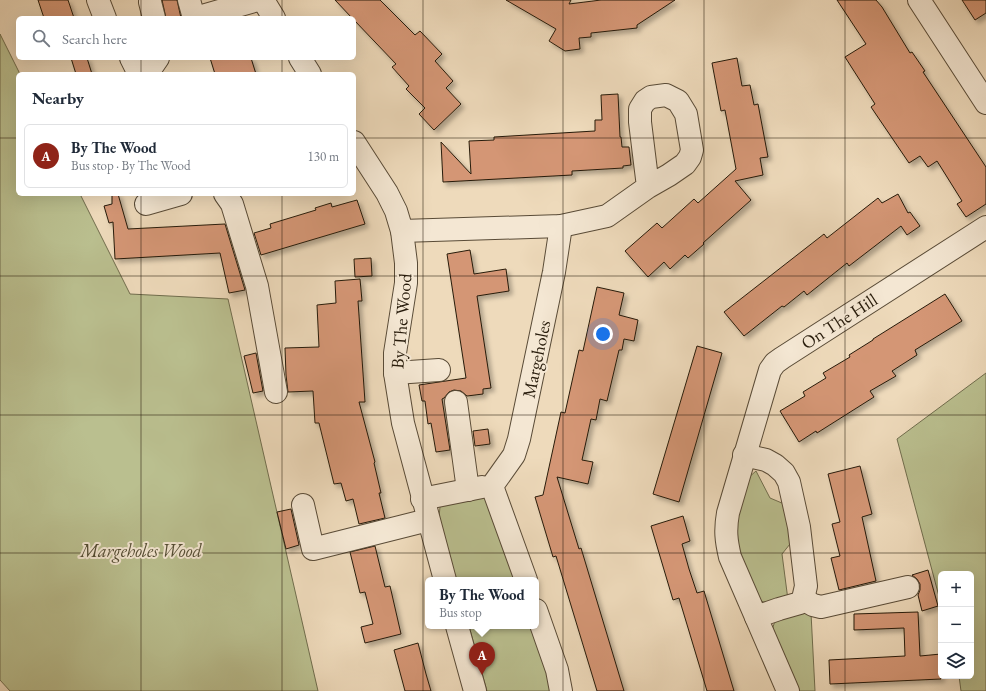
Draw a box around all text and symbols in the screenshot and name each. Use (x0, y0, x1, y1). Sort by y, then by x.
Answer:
search box (16, 16, 356, 60)
icon: search (30, 27, 52, 49)
text: Search here (62, 29, 127, 48)
text: Nearby (32, 87, 84, 109)
text: By The Wood (71, 138, 157, 157)
text: A (41, 148, 51, 165)
text: 130 m (308, 148, 339, 165)
text: Bus stop · By The Wood (71, 157, 191, 174)
street label: By The Wood (385, 271, 417, 370)
street label: On The Hill (796, 288, 882, 354)
street label: Margeholes (517, 318, 555, 400)
your location (593, 324, 613, 344)
park label: Margeholes Wood (79, 539, 203, 563)
map controls (938, 571, 974, 679)
button: + (938, 571, 974, 607)
popup (425, 577, 539, 629)
text: By The Wood (439, 585, 525, 604)
text: Bus stop (439, 604, 482, 621)
button: − (938, 607, 974, 643)
pin: A (469, 642, 495, 675)
button: layers (938, 643, 974, 679)

